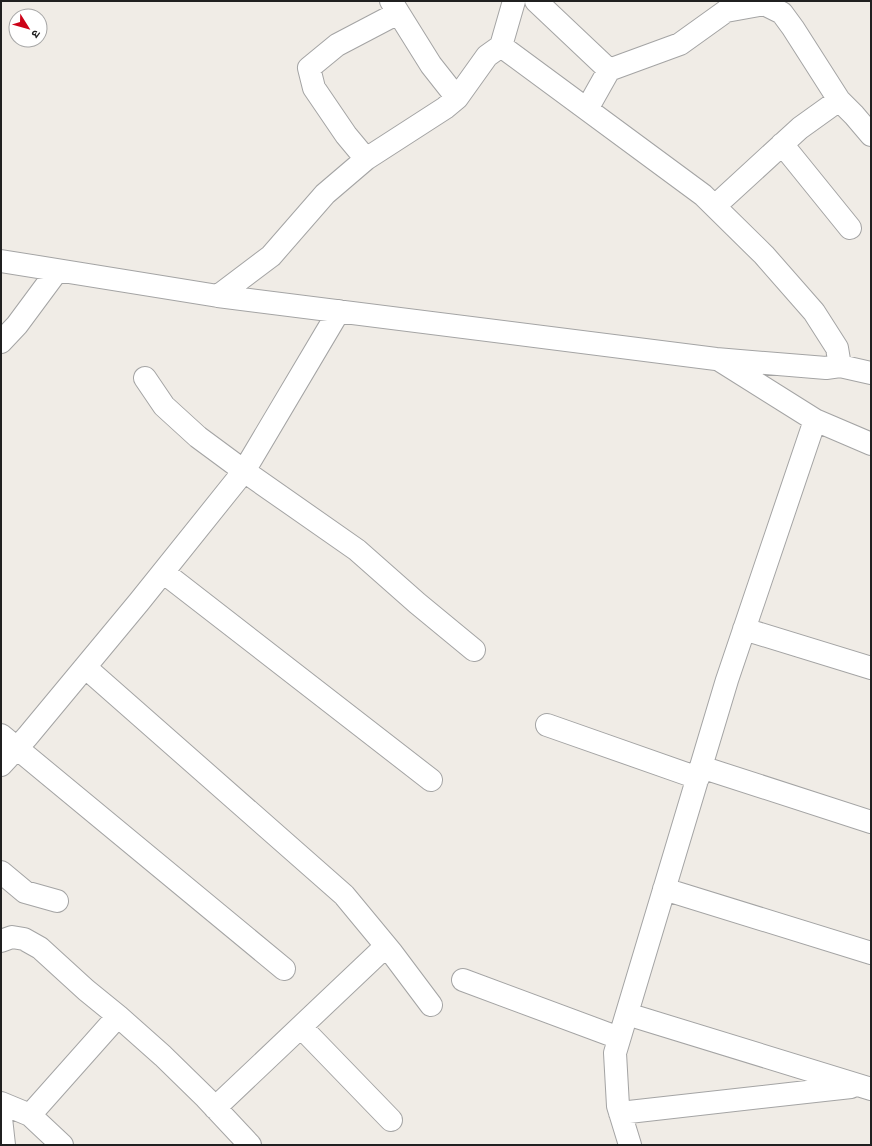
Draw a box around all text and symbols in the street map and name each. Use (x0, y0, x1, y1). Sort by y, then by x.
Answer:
north arrow (8, 8, 48, 48)
text: उ (28, 27, 44, 41)

